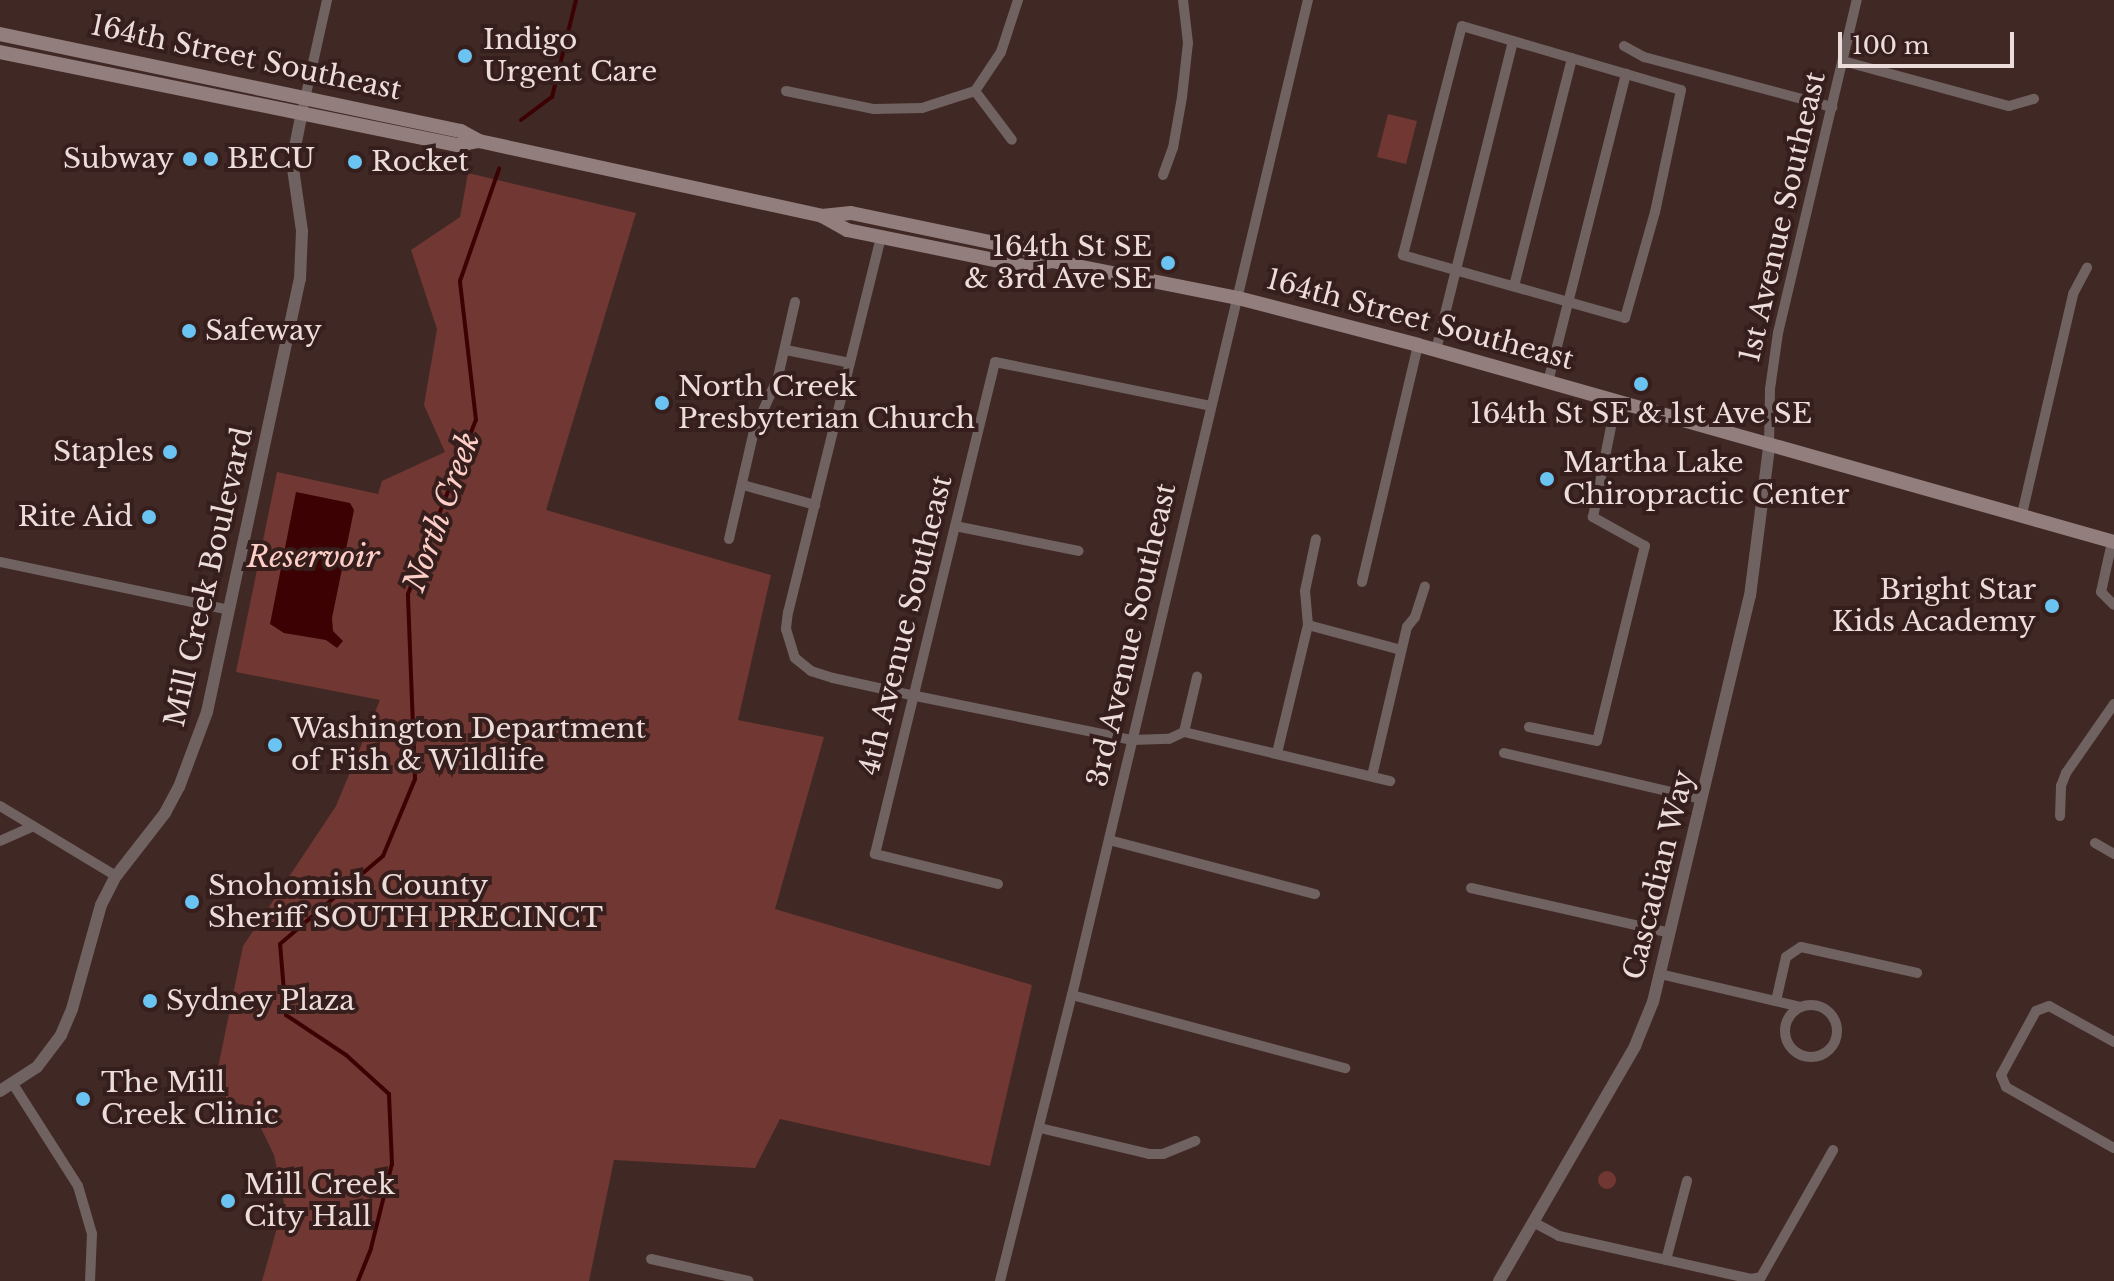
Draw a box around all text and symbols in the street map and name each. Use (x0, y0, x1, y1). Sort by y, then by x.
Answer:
street label: 164th Street Southeast (88, 9, 404, 107)
scale bar (1842, 16, 2018, 66)
place label: Indigo Urgent Care (483, 23, 657, 89)
text: 100 m (1852, 31, 1930, 60)
marker: Indigo Urgent Care (454, 45, 476, 67)
street label: 1st Avenue Southeast (1733, 68, 1833, 366)
place label: Subway (63, 142, 174, 176)
place label: BECU (227, 142, 315, 176)
place label: Rocket (371, 145, 469, 179)
marker: Subway (181, 150, 199, 168)
marker: BECU (202, 150, 220, 168)
marker: Rocket (346, 153, 364, 171)
place label: 164th St SE & 3rd Ave SE (963, 230, 1152, 296)
marker: 164th St SE & 3rd Ave SE (1159, 254, 1177, 272)
street label: 164th Street Southeast (1263, 263, 1577, 377)
place label: Safeway (205, 314, 322, 348)
marker: Safeway (180, 322, 198, 340)
place label: North Creek Presbyterian Church (678, 370, 975, 436)
marker: 164th St SE & 1st Ave SE (1632, 375, 1650, 393)
marker: North Creek Presbyterian Church (653, 394, 671, 412)
place label: 164th St SE & 1st Ave SE (1469, 397, 1813, 431)
street label: Mill Creek Boulevard (158, 424, 260, 730)
water label: North Creek (396, 427, 488, 597)
place label: Staples (53, 435, 154, 469)
marker: Staples (161, 443, 179, 461)
place label: Martha Lake Chiropractic Center (1563, 446, 1849, 512)
marker: Martha Lake Chiropractic Center (1538, 470, 1556, 488)
street label: 4th Avenue Southeast (852, 471, 960, 779)
street label: 3rd Avenue Southeast (1081, 479, 1183, 791)
place label: Rite Aid (17, 500, 133, 534)
marker: Rite Aid (140, 508, 158, 526)
water label: Reservoir (247, 539, 379, 575)
place label: Bright Star Kids Academy (1831, 573, 2036, 639)
marker: Bright Star Kids Academy (2043, 597, 2061, 615)
place label: Washington Department of Fish & Wildlife (291, 712, 646, 778)
marker: Washington Department of Fish & Wildlife (266, 736, 284, 754)
street label: Cascadian Way (1617, 766, 1701, 984)
place label: Snohomish County Sheriff SOUTH PRECINCT (208, 869, 603, 935)
marker: Snohomish County Sheriff SOUTH PRECINCT (183, 893, 201, 911)
place label: Sydney Plaza (166, 984, 356, 1018)
marker: Sydney Plaza (141, 992, 159, 1010)
place label: The Mill Creek Clinic (101, 1066, 279, 1132)
marker: The Mill Creek Clinic (72, 1088, 94, 1110)
place label: Mill Creek City Hall (244, 1168, 395, 1234)
marker: Mill Creek City Hall (219, 1192, 237, 1210)

